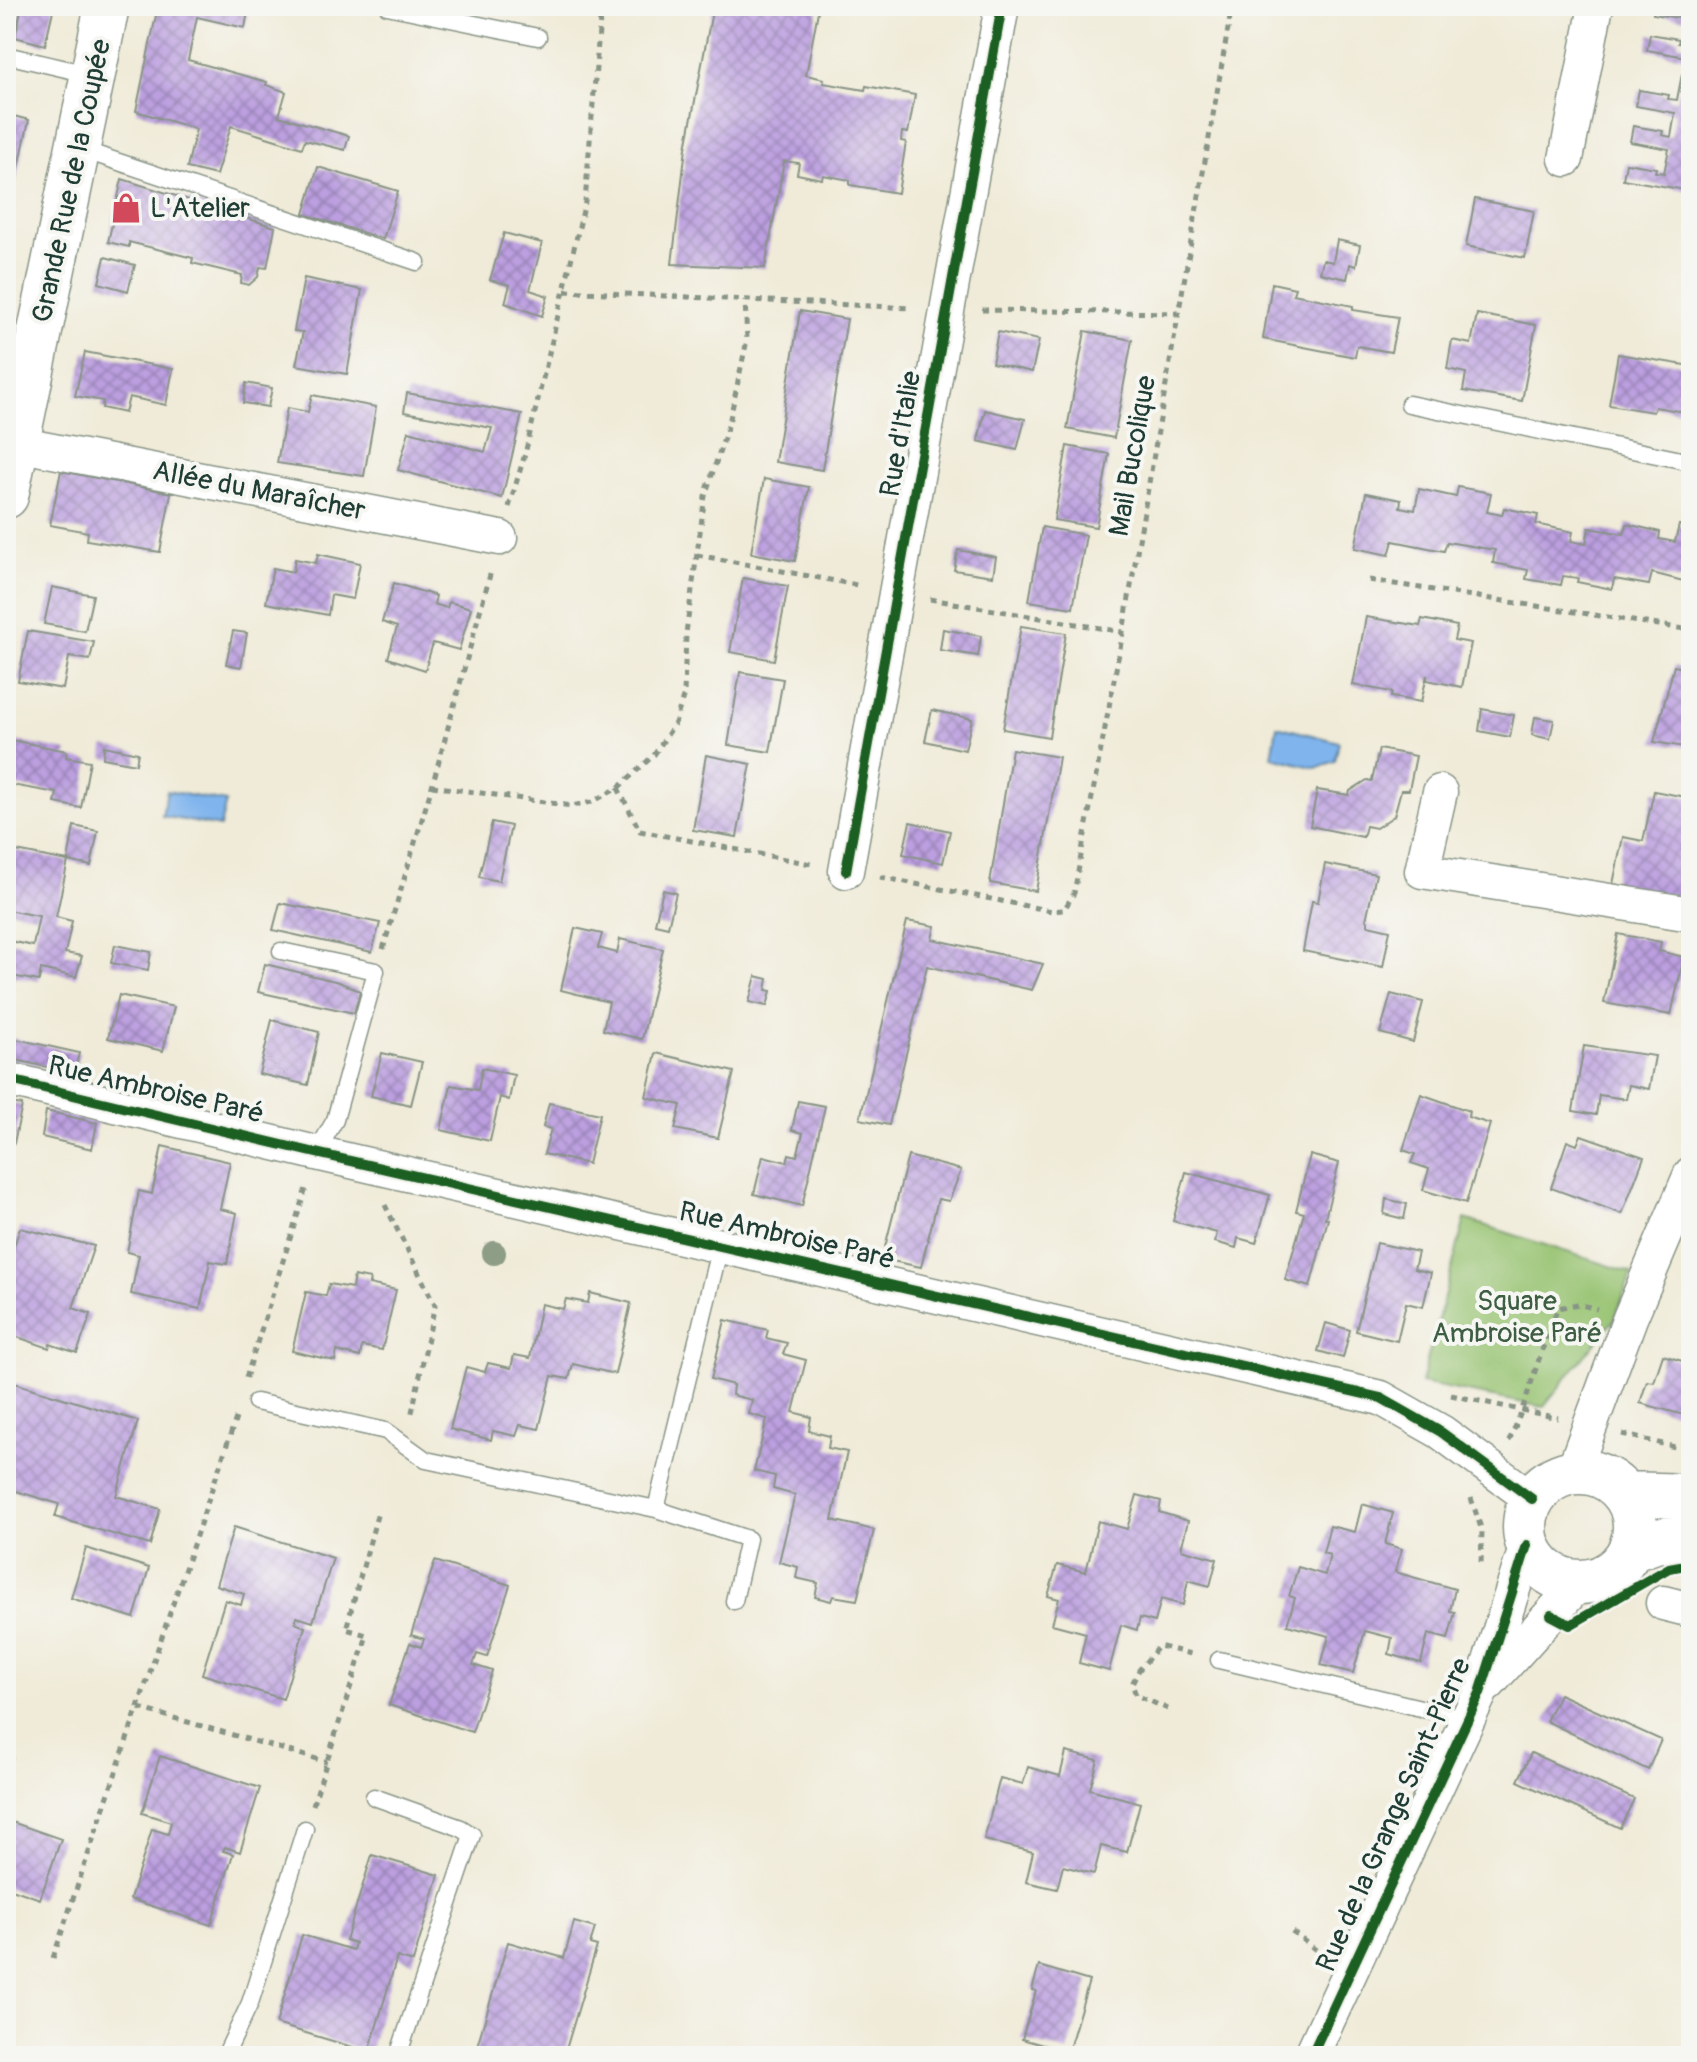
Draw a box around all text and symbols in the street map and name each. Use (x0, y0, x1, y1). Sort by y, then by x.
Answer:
street label: Grande Rue de la Coupée (25, 36, 119, 326)
shop icon: L'Atelier (109, 191, 143, 225)
place label: L'Atelier (150, 191, 250, 226)
street label: Rue d'Italie (873, 368, 929, 500)
street label: Mail Bucolique (1102, 373, 1164, 539)
street label: Allée du Maraîcher (150, 453, 368, 529)
street label: Rue Ambroise Paré (45, 1048, 267, 1132)
street label: Rue Ambroise Paré (676, 1194, 898, 1278)
park label: Square Ambroise Paré (1432, 1284, 1602, 1351)
street label: Rue de la Grange Saint-Pierre (1309, 1652, 1479, 1977)

